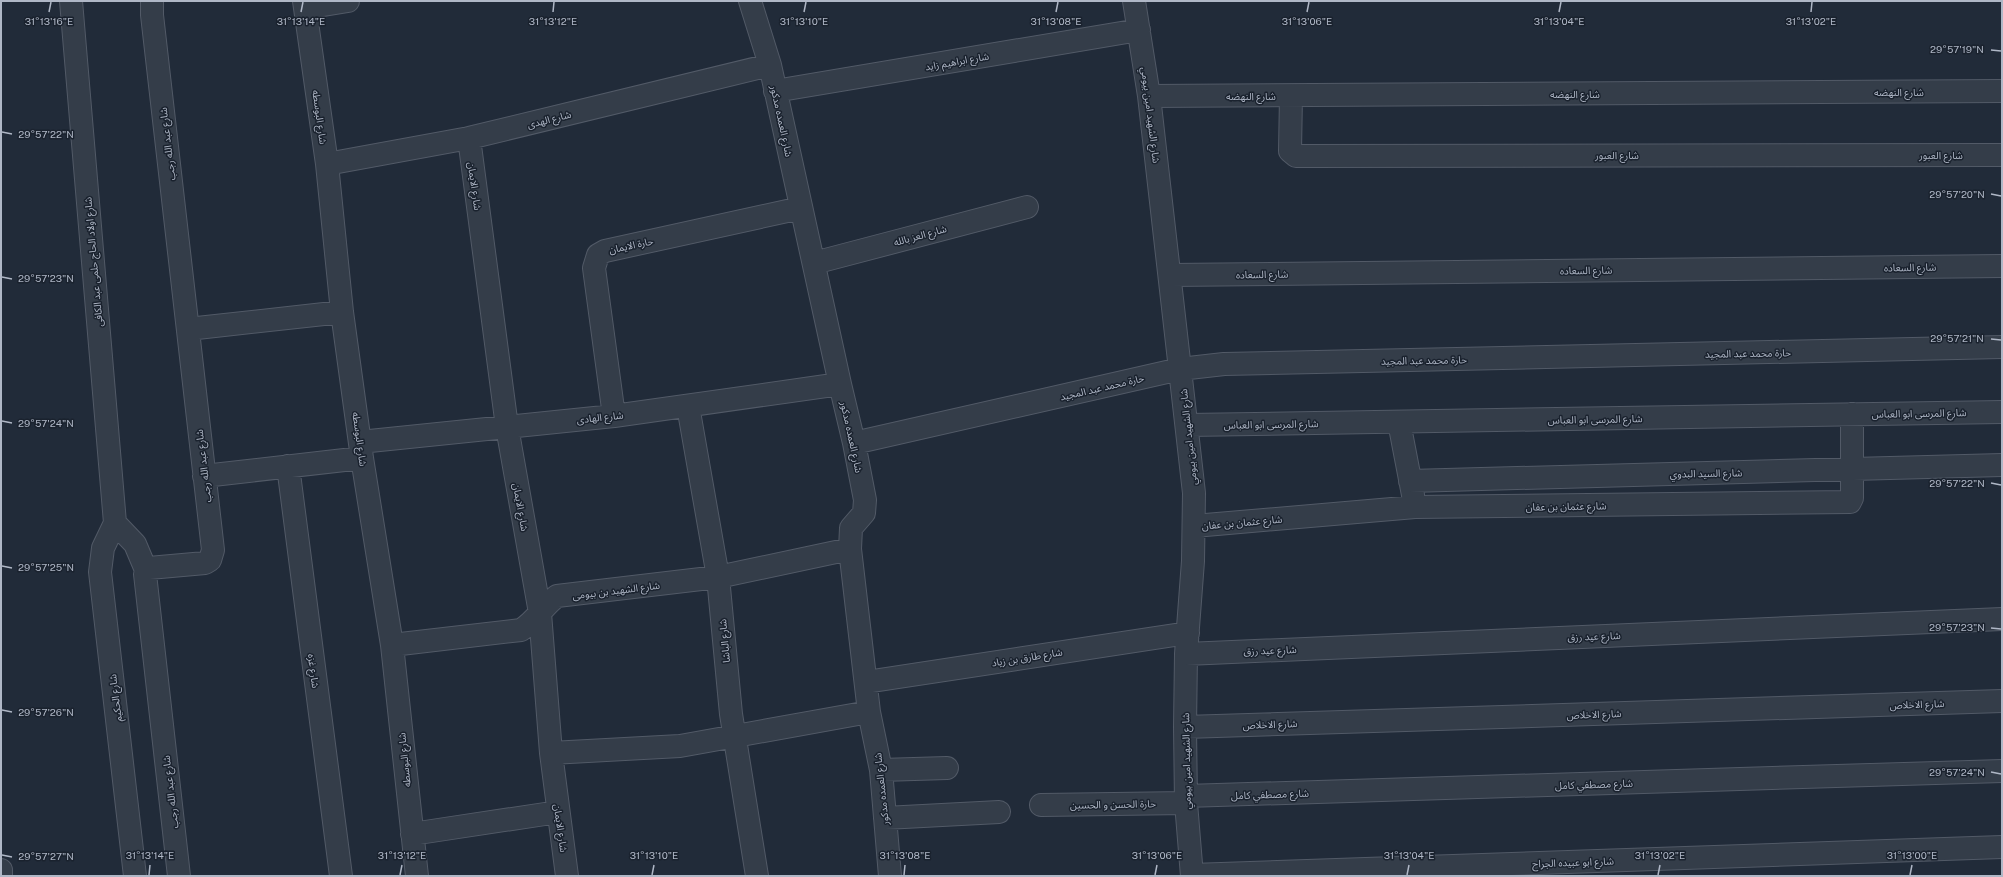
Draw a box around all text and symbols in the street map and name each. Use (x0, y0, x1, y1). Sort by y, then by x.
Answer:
text: 31°13'16"E (25, 15, 73, 27)
text: 31°13'14"E (277, 15, 325, 27)
text: 31°13'12"E (529, 15, 577, 27)
text: 31°13'10"E (780, 15, 828, 27)
text: 31°13'08"E (1031, 15, 1081, 27)
text: 31°13'06"E (1282, 15, 1332, 27)
text: 31°13'04"E (1534, 15, 1584, 27)
text: 31°13'02"E (1786, 15, 1836, 27)
text: 29°57'19"N (1930, 43, 1984, 55)
street label: شارع ابراهيم زايد (924, 49, 990, 74)
street label: شارع الشهيد امين بيومي (1137, 66, 1163, 164)
street label: شارع العمده مدكور (766, 83, 795, 158)
street label: شارع النهضه (1874, 86, 1924, 100)
street label: شارع النهضه (1550, 88, 1600, 102)
street label: شارع البوسطه (308, 89, 330, 145)
street label: شارع النهضه (1226, 90, 1276, 104)
street label: شارع عبد الله رجب (157, 106, 179, 181)
street label: شارع الهدى (526, 108, 573, 132)
text: 29°57'22"N (18, 128, 74, 140)
street label: شارع العبور (1594, 149, 1639, 163)
street label: شارع العبور (1918, 149, 1963, 163)
street label: شارع الايمان (464, 161, 484, 211)
text: 29°57'20"N (1929, 188, 1985, 200)
street label: شارع اولاد الحاج حلمى عبد الكافى (81, 196, 107, 327)
street label: شارع العز بالله (892, 222, 949, 250)
street label: حارة الايمان (608, 234, 655, 257)
street label: شارع السعاده (1884, 261, 1936, 275)
street label: شارع السعاده (1560, 264, 1612, 278)
street label: شارع السعاده (1236, 268, 1288, 282)
text: 29°57'23"N (18, 272, 74, 284)
text: 29°57'21"N (1930, 332, 1984, 344)
street label: حارة محمد عبد المجيد (1705, 346, 1791, 361)
street label: حارة محمد عبد المجيد (1381, 353, 1467, 368)
street label: حارة محمد عبد المجيد (1059, 371, 1146, 404)
street label: شارع الشهيد امين بيومي (1177, 388, 1201, 486)
street label: شارع العمده مدكور (836, 399, 865, 474)
street label: شارع المرسى ابو العباس (1871, 406, 1967, 422)
street label: شارع الهادى (576, 409, 624, 427)
street label: شارع البوسطه (348, 411, 370, 467)
street label: شارع المرسى ابو العباس (1547, 412, 1643, 428)
text: 29°57'24"N (18, 417, 74, 429)
street label: شارع المرسى ابو العباس (1223, 417, 1319, 433)
street label: شارع عبد الله رجب (193, 428, 215, 503)
street label: شارع السيد البدوي (1670, 466, 1743, 482)
text: 29°57'22"N (1929, 477, 1985, 489)
street label: شارع الايمان (509, 482, 531, 532)
street label: شارع عثمان بن عفان (1525, 499, 1607, 515)
street label: شارع عثمان بن عفان (1201, 512, 1283, 533)
text: 29°57'25"N (18, 561, 74, 573)
street label: شارع الشهيد بن بيومى (572, 579, 661, 603)
street label: شارع الباشا (716, 618, 734, 663)
text: 29°57'23"N (1929, 621, 1985, 633)
street label: شارع عيد رزق (1567, 629, 1621, 645)
street label: شارع عيد رزق (1243, 643, 1297, 659)
street label: شارع طارق بن زياد (991, 645, 1064, 671)
street label: شارع غزه (304, 653, 322, 689)
street label: شارع الحكيم (106, 673, 126, 722)
street label: شارع الاخلاص (1889, 697, 1945, 713)
text: 29°57'26"N (18, 706, 74, 718)
street label: شارع الاخلاص (1566, 707, 1622, 723)
street label: شارع الشهيد امين بيومي (1179, 712, 1195, 809)
street label: شارع الاخلاص (1242, 717, 1298, 733)
street label: شارع البوسطه (395, 732, 415, 788)
street label: شارع العمده مدكور (871, 752, 893, 827)
street label: شارع عبد الله رجب (160, 754, 182, 829)
text: 29°57'24"N (1929, 766, 1985, 778)
street label: شارع مصطفي كامل (1555, 777, 1633, 794)
street label: شارع مصطفي كامل (1231, 787, 1309, 804)
street label: حارة الحسن و الحسين (1070, 797, 1156, 812)
street label: شارع الايمان (550, 803, 570, 853)
text: 31°13'14"E (126, 849, 174, 861)
text: 31°13'12"E (378, 849, 426, 861)
text: 31°13'10"E (630, 849, 678, 861)
text: 31°13'08"E (880, 849, 930, 861)
text: 31°13'06"E (1132, 849, 1182, 861)
text: 31°13'04"E (1384, 849, 1434, 861)
text: 31°13'02"E (1635, 849, 1685, 861)
text: 31°13'00"E (1887, 849, 1937, 861)
text: 29°57'27"N (18, 850, 74, 862)
street label: شارع ابو عبيده الجراح (1532, 855, 1614, 871)

